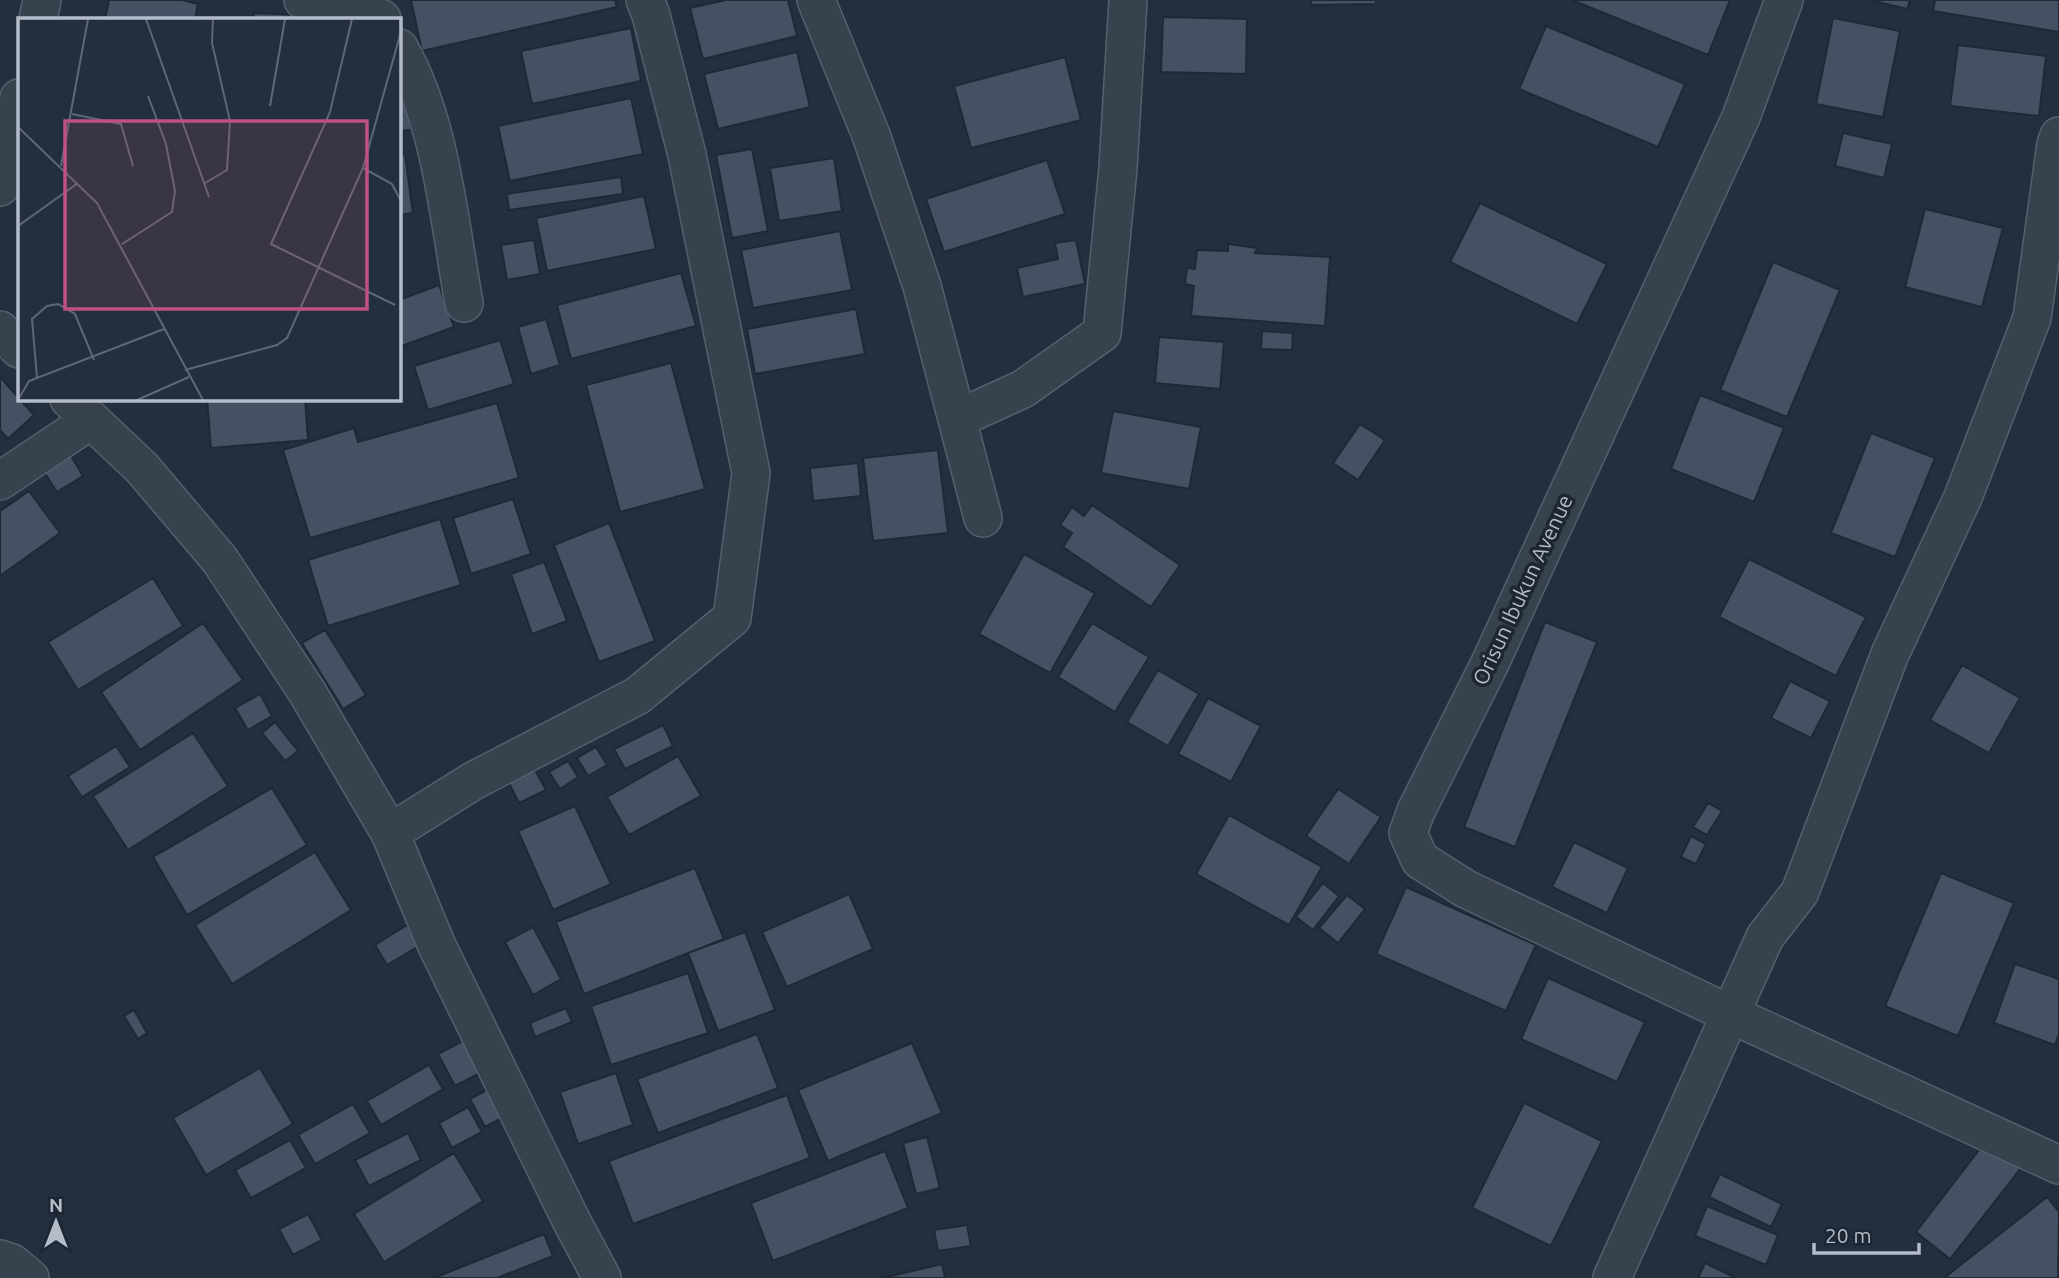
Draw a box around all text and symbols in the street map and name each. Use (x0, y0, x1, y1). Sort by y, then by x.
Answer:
inset map (18, 18, 401, 401)
street label: Orisun Ibukun Avenue (1467, 491, 1577, 688)
north arrow (21, 1187, 91, 1257)
text: N (49, 1194, 63, 1216)
scale bar (1814, 1212, 1919, 1256)
text: 20 m (1825, 1223, 1872, 1247)

